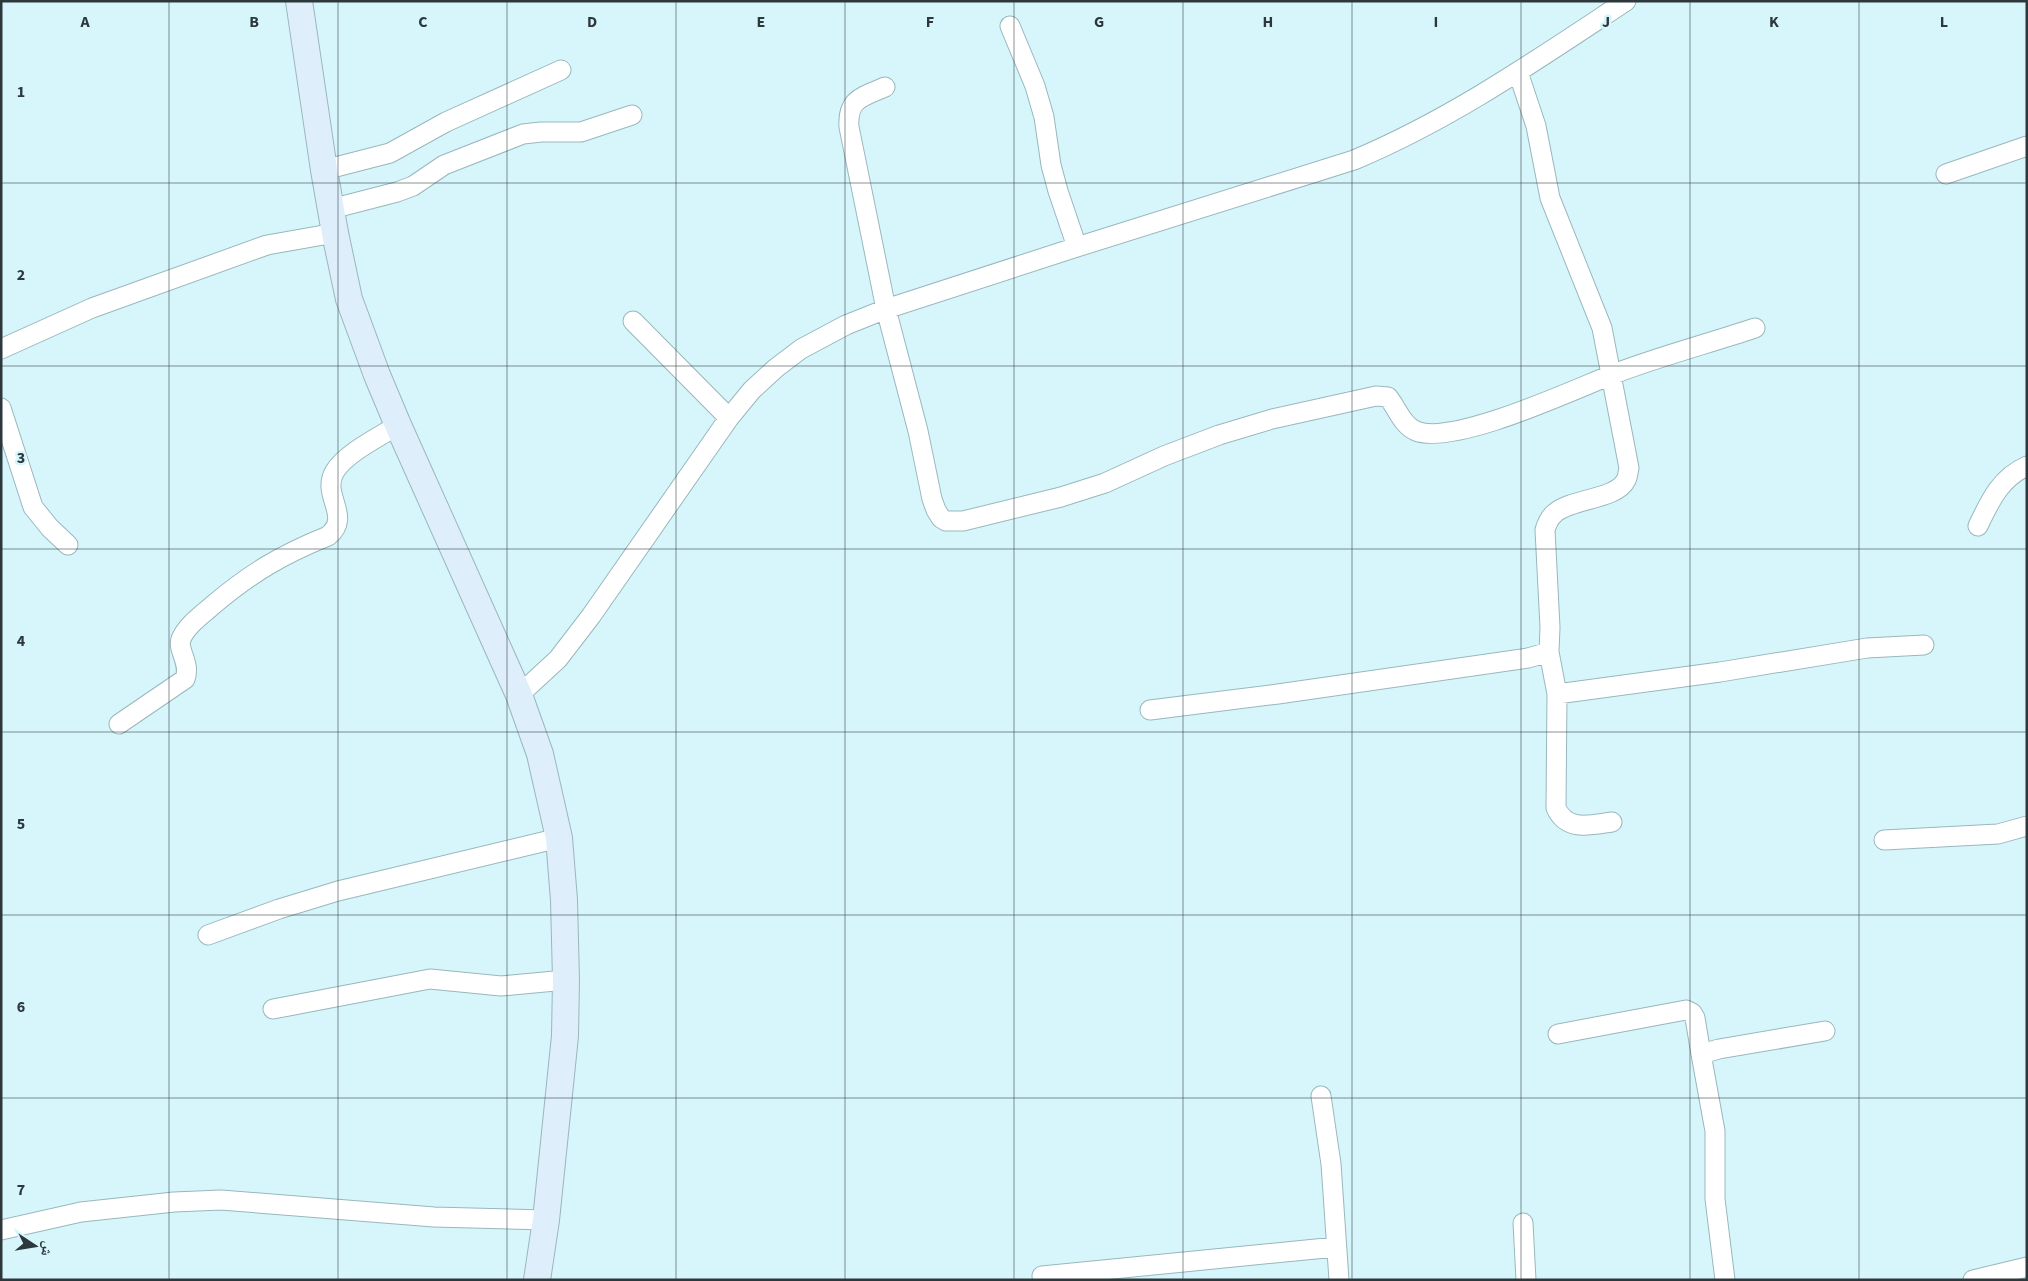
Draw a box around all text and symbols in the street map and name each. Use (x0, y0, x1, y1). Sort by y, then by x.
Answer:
text: A (79, 11, 90, 33)
text: B (249, 11, 259, 33)
text: C (418, 11, 428, 33)
text: D (587, 11, 597, 33)
text: E (757, 11, 765, 33)
text: F (926, 11, 934, 33)
text: G (1094, 11, 1104, 33)
text: H (1263, 11, 1273, 33)
text: I (1434, 11, 1438, 33)
text: J (1602, 11, 1610, 33)
text: K (1769, 11, 1779, 33)
text: L (1940, 11, 1948, 33)
text: 1 (17, 81, 25, 103)
text: 2 (17, 264, 25, 286)
text: 3 (17, 447, 25, 469)
text: 4 (17, 630, 26, 652)
text: 5 (17, 813, 25, 835)
text: 6 (17, 996, 25, 1018)
text: 7 (17, 1179, 25, 1201)
north arrow (10, 1221, 60, 1271)
text: ش (35, 1239, 58, 1258)

